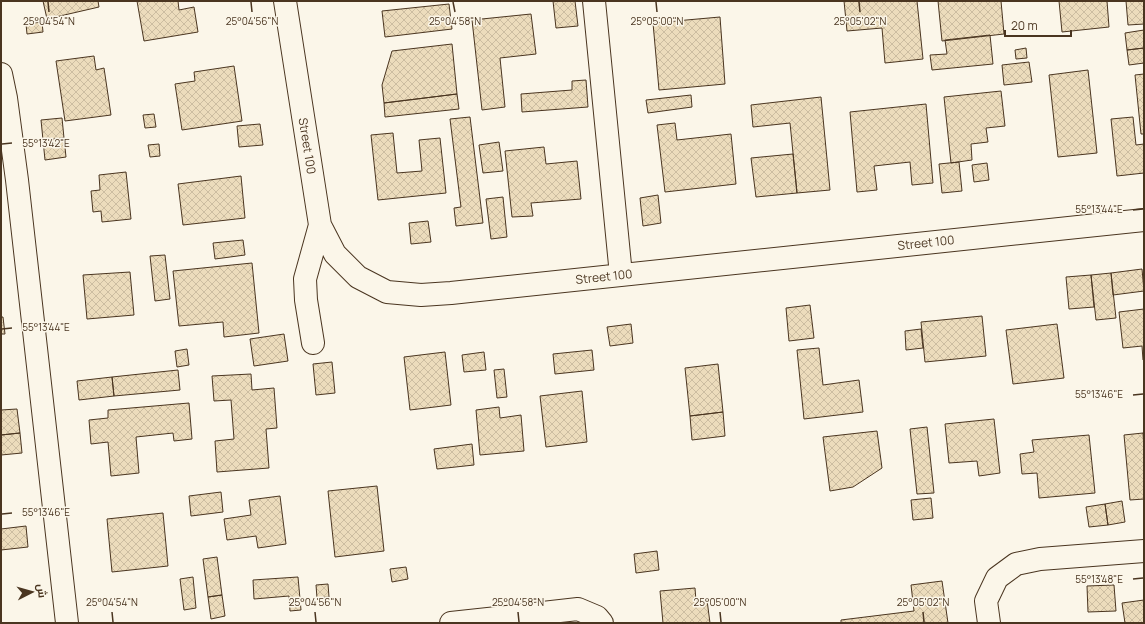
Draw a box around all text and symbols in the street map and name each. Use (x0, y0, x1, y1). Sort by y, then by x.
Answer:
scale bar (1005, 12, 1071, 38)
text: 25°04'54"N (23, 14, 75, 28)
text: 25°04'56"N (226, 14, 278, 28)
text: 25°04'58"N (429, 14, 481, 28)
text: 25°05'00"N (631, 14, 684, 28)
text: 25°05'02"N (834, 14, 886, 28)
text: 20 m (1011, 17, 1038, 34)
street label: Street 100 (295, 116, 320, 175)
text: 55°13'42"E (22, 136, 70, 150)
text: 55°13'44"E (1075, 202, 1123, 216)
street label: Street 100 (897, 231, 955, 254)
street label: Street 100 (575, 265, 633, 288)
text: 55°13'44"E (22, 320, 70, 334)
text: 55°13'46"E (1075, 387, 1123, 401)
text: 55°13'46"E (22, 505, 70, 519)
north arrow (12, 572, 52, 612)
text: 55°13'48"E (1075, 572, 1123, 586)
text: ش (34, 583, 51, 599)
text: 25°04'54"N (86, 595, 138, 609)
text: 25°04'56"N (289, 595, 341, 609)
text: 25°04'58"N (492, 595, 544, 609)
text: 25°05'00"N (694, 595, 747, 609)
text: 25°05'02"N (897, 595, 949, 609)

